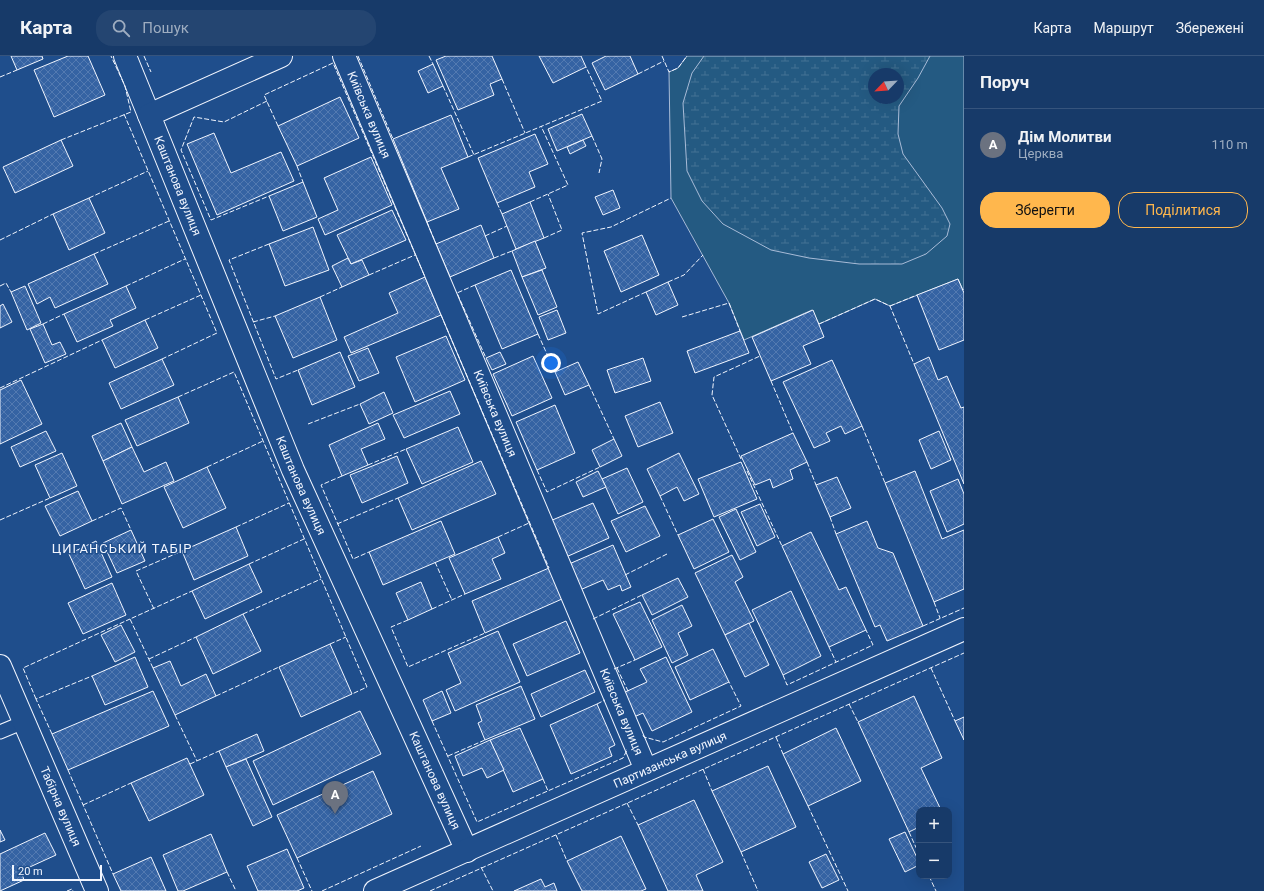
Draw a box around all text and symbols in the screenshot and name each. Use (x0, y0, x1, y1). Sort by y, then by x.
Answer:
search box (96, 10, 376, 46)
text: Карта (20, 16, 72, 39)
icon: search (110, 17, 132, 39)
text: Пошук (142, 19, 189, 37)
text: Карта (1033, 20, 1072, 36)
text: Маршрут (1094, 20, 1154, 36)
text: Збережені (1176, 20, 1244, 36)
north arrow (868, 68, 904, 104)
street label: Київська вулиця (344, 69, 394, 161)
text: Поруч (980, 72, 1029, 92)
text: Дім Молитви (1018, 128, 1111, 146)
street label: Каштанова вулиця (151, 134, 204, 238)
text: A (989, 137, 997, 152)
text: 110 m (1211, 137, 1248, 152)
text: Церква (1018, 146, 1063, 161)
button: Зберегти (980, 192, 1110, 228)
button: Поділитися (1118, 192, 1248, 228)
your location (541, 353, 561, 373)
street label: Київська вулиця (471, 368, 520, 459)
street label: Каштанова вулиця (273, 434, 329, 537)
district label: ЦИГАНСЬКИЙ ТАБІР (52, 541, 192, 556)
street label: Київська вулиця (597, 666, 646, 757)
street label: Партизанська вулиця (611, 728, 729, 791)
street label: Каштанова вулиця (406, 729, 463, 832)
street label: Табірна вулиця (37, 764, 84, 849)
pin: A (322, 781, 348, 814)
map controls (916, 807, 952, 879)
button: + (916, 807, 952, 843)
button: − (916, 843, 952, 879)
scale bar (12, 863, 102, 882)
text: 20 m (18, 865, 43, 878)

